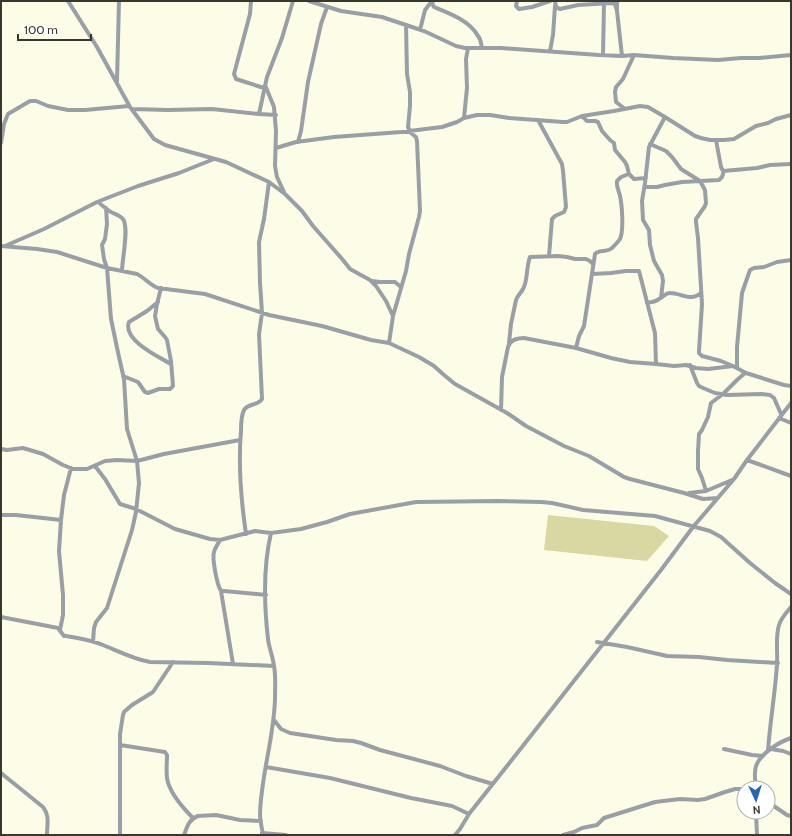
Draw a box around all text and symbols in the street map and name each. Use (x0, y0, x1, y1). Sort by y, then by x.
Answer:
scale bar (18, 16, 91, 42)
text: 100 m (24, 22, 58, 37)
north arrow (736, 780, 776, 820)
text: N (752, 803, 761, 817)

